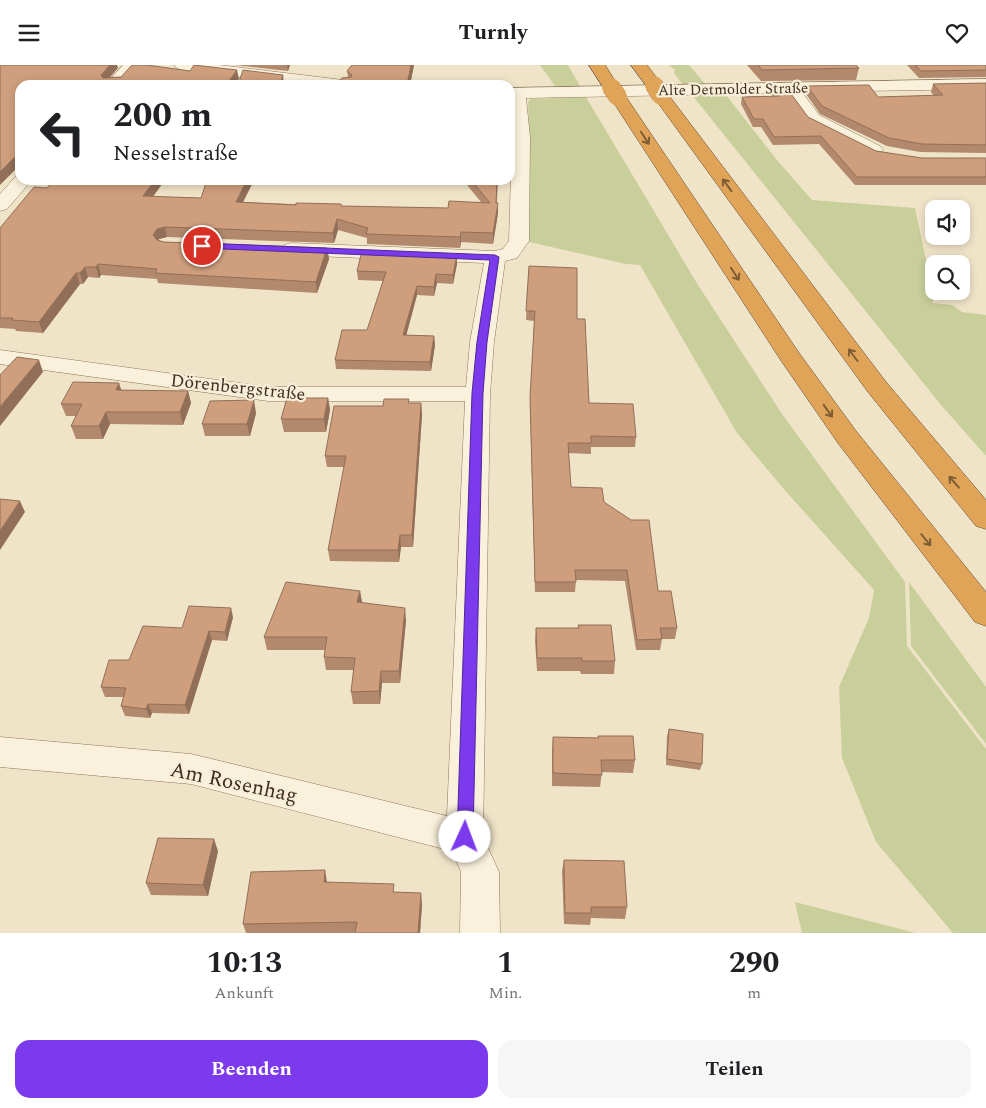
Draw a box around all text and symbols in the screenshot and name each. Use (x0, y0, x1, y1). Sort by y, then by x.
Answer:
text: Turnly (459, 16, 527, 49)
icon: menu (15, 19, 43, 47)
icon: heart (943, 19, 971, 47)
street label: Alte Detmolder Straße (658, 77, 808, 102)
text: 200 m (113, 89, 212, 142)
icon: left (30, 100, 95, 165)
one-way arrow (640, 131, 651, 145)
text: Nesselstraße (113, 137, 238, 170)
one-way arrow (722, 178, 732, 192)
map controls (925, 200, 970, 300)
button: sound (925, 200, 970, 245)
pin (181, 225, 223, 267)
icon: arrive (188, 232, 216, 260)
button: search (925, 255, 970, 300)
one-way arrow (730, 266, 740, 280)
one-way arrow (847, 349, 858, 362)
street label: Dörenbergstraße (169, 367, 307, 408)
one-way arrow (823, 404, 833, 418)
one-way arrow (949, 475, 960, 488)
one-way arrow (921, 533, 932, 546)
street label: Am Rosenhag (167, 754, 300, 812)
position arrow (438, 810, 490, 862)
text: 10:13 (207, 940, 282, 986)
text: 1 (497, 940, 514, 986)
text: 290 (729, 940, 779, 986)
text: Ankunft (215, 981, 274, 1005)
text: Min. (489, 981, 522, 1005)
text: m (747, 981, 761, 1005)
button: Beenden (15, 1040, 488, 1098)
button: Teilen (498, 1040, 971, 1098)

